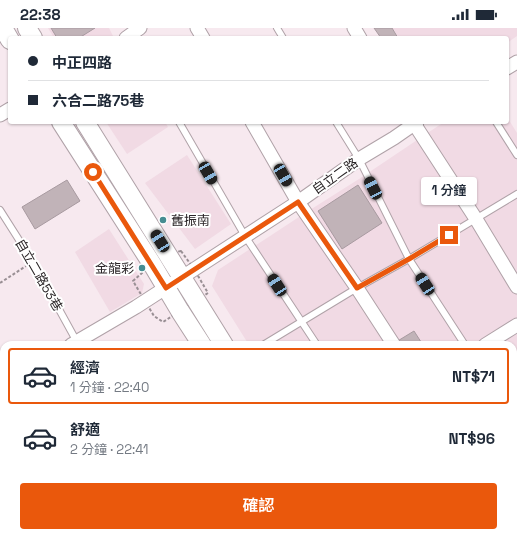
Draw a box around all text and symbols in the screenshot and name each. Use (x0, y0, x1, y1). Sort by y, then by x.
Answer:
text: 22:38 (20, 5, 60, 24)
text: 中正四路 (52, 53, 112, 72)
text: 六合二路75巷 (52, 91, 144, 110)
street label: 自立二路 (309, 154, 361, 198)
car (197, 160, 219, 186)
car (272, 162, 294, 188)
route start (84, 163, 102, 181)
car (362, 175, 384, 201)
callout: 1 分鐘 (421, 177, 477, 205)
text: 1 分鐘 (431, 182, 467, 199)
place label: 舊振南 (171, 212, 210, 229)
marker: 舊振南 (158, 215, 168, 225)
route end (440, 226, 458, 244)
car (149, 228, 171, 254)
street label: 自立二路53巷 (11, 236, 67, 314)
place label: 金龍彩 (95, 260, 134, 277)
marker: 金龍彩 (137, 263, 147, 273)
car (413, 271, 437, 297)
car (265, 272, 289, 298)
icon: car (22, 358, 58, 394)
text: 經濟 (70, 358, 100, 377)
text: NT$71 (452, 367, 495, 386)
text: 1 分鐘 · 22:40 (70, 379, 149, 396)
icon: car (22, 420, 58, 456)
text: 舒適 (70, 420, 100, 439)
text: NT$96 (448, 429, 495, 448)
text: 2 分鐘 · 22:41 (70, 441, 149, 458)
button: 確認 (20, 483, 497, 529)

